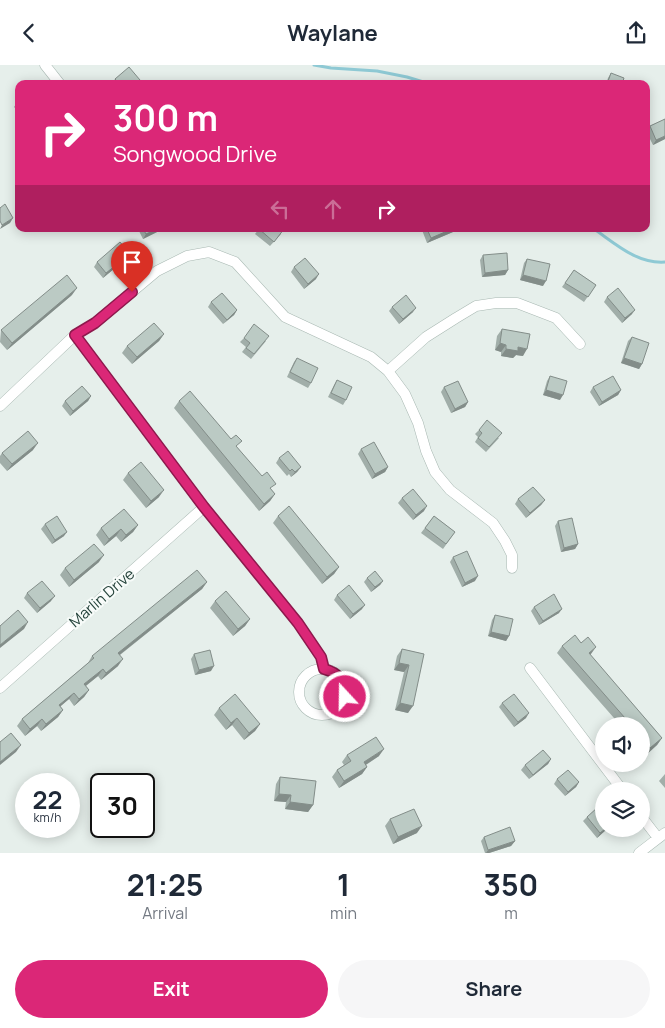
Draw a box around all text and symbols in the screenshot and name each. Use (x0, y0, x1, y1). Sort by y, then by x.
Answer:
text: Waylane (287, 18, 378, 48)
icon: back (15, 19, 43, 47)
icon: share (622, 19, 650, 47)
text: 300 m (113, 94, 218, 142)
icon: right (30, 100, 95, 165)
text: Songwood Drive (113, 139, 277, 169)
icon: left (266, 195, 294, 223)
icon: ahead (319, 195, 347, 223)
icon: right (372, 195, 400, 223)
pin (111, 241, 153, 292)
icon: arrive (118, 248, 146, 276)
street label: Marlin Drive (64, 563, 139, 632)
position arrow (318, 670, 370, 722)
map controls (595, 717, 650, 837)
button: sound (595, 717, 650, 772)
speed limit sign: 30 (90, 773, 155, 838)
text: 22 (33, 782, 62, 817)
button: layers (595, 782, 650, 837)
text: km/h (34, 809, 61, 826)
text: 21:25 (127, 864, 203, 905)
text: 1 (337, 864, 350, 905)
text: 350 (484, 864, 538, 905)
text: Arrival (142, 902, 188, 924)
text: min (330, 902, 357, 924)
text: m (504, 902, 518, 924)
button: Exit (15, 960, 328, 1018)
button: Share (338, 960, 650, 1018)

